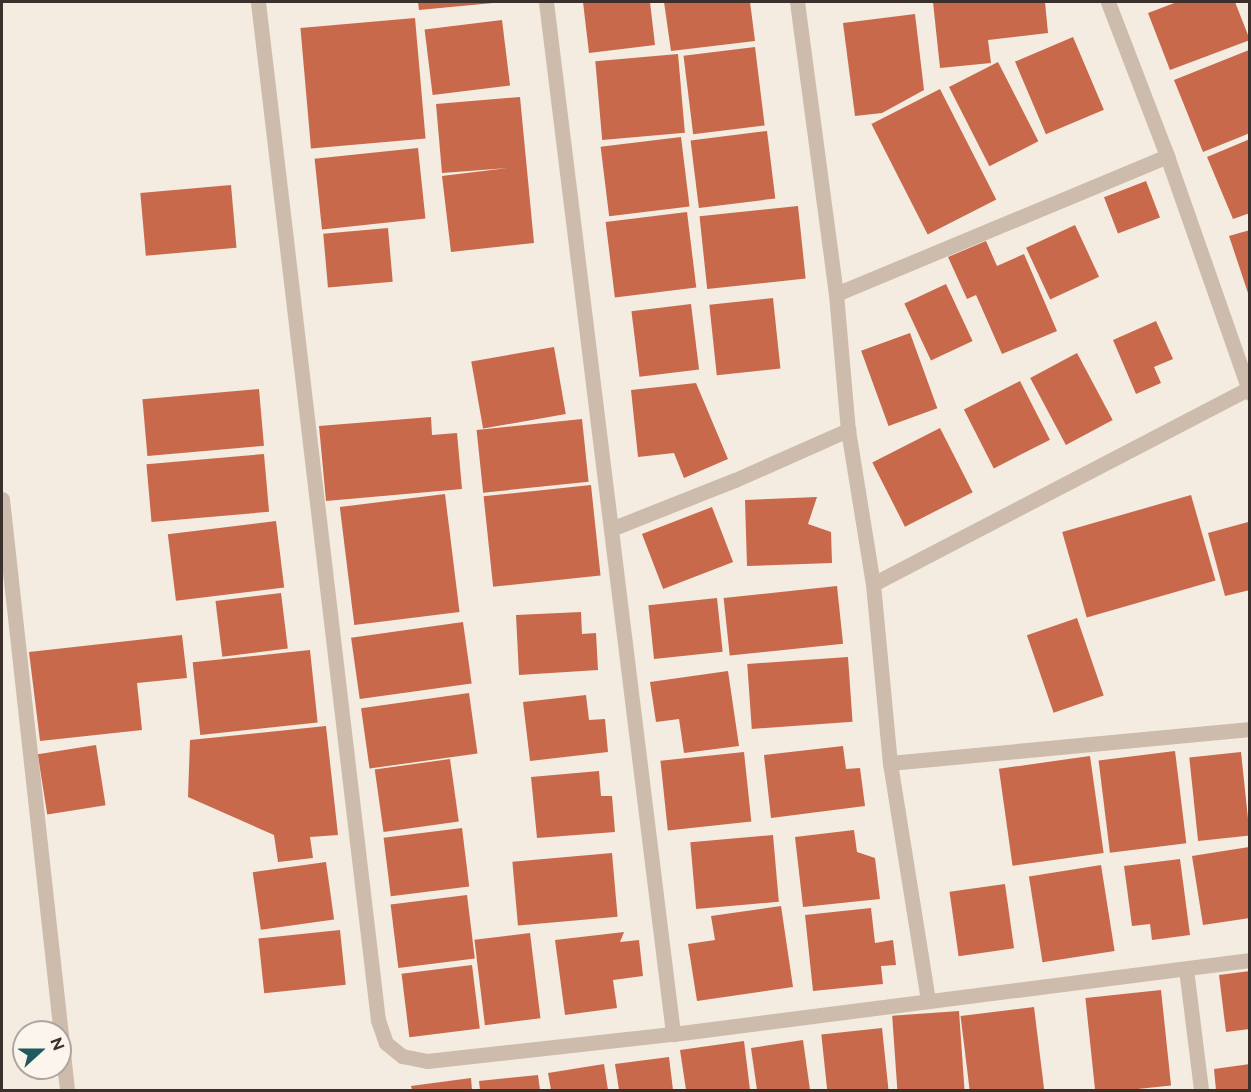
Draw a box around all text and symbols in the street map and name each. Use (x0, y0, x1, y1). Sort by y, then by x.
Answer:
north arrow (12, 1020, 72, 1080)
text: N (46, 1035, 68, 1053)

